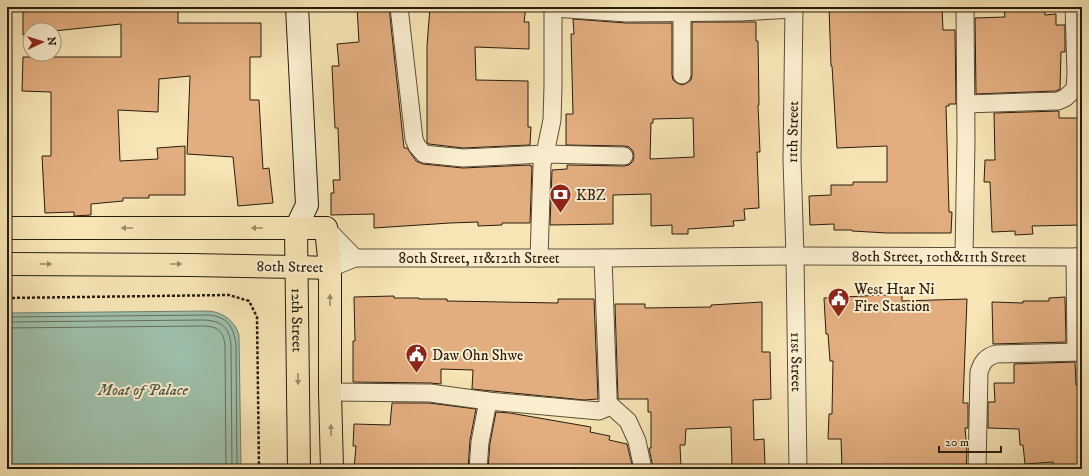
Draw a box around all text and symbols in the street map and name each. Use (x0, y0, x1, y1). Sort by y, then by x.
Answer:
north arrow (22, 22, 62, 62)
text: N (44, 36, 58, 46)
street label: 11th Street (783, 100, 803, 163)
bank icon: KBZ (547, 182, 573, 215)
place label: KBZ (576, 186, 606, 205)
one-way arrow (120, 225, 133, 231)
one-way arrow (250, 225, 263, 231)
street label: 80th Street, 10th&11th Street (852, 247, 1027, 266)
street label: 80th Street, 11&12th Street (398, 249, 560, 268)
street label: 80th Street (256, 257, 324, 277)
one-way arrow (40, 261, 53, 267)
one-way arrow (170, 261, 182, 268)
place label: West Htar Ni Fire Stastion (853, 280, 934, 316)
public building icon: West Htar Ni Fire Stastion (825, 285, 851, 318)
street label: 12th Street (287, 288, 307, 352)
one-way arrow (327, 293, 333, 306)
street label: 11st Street (787, 332, 806, 392)
public building icon: Daw Ohn Shwe (403, 342, 429, 375)
place label: Daw Ohn Shwe (432, 346, 523, 365)
one-way arrow (295, 373, 301, 386)
water label: Moat of Palace (97, 380, 189, 400)
one-way arrow (328, 423, 334, 436)
scale bar (939, 428, 1001, 454)
text: 20 m (945, 435, 969, 450)

